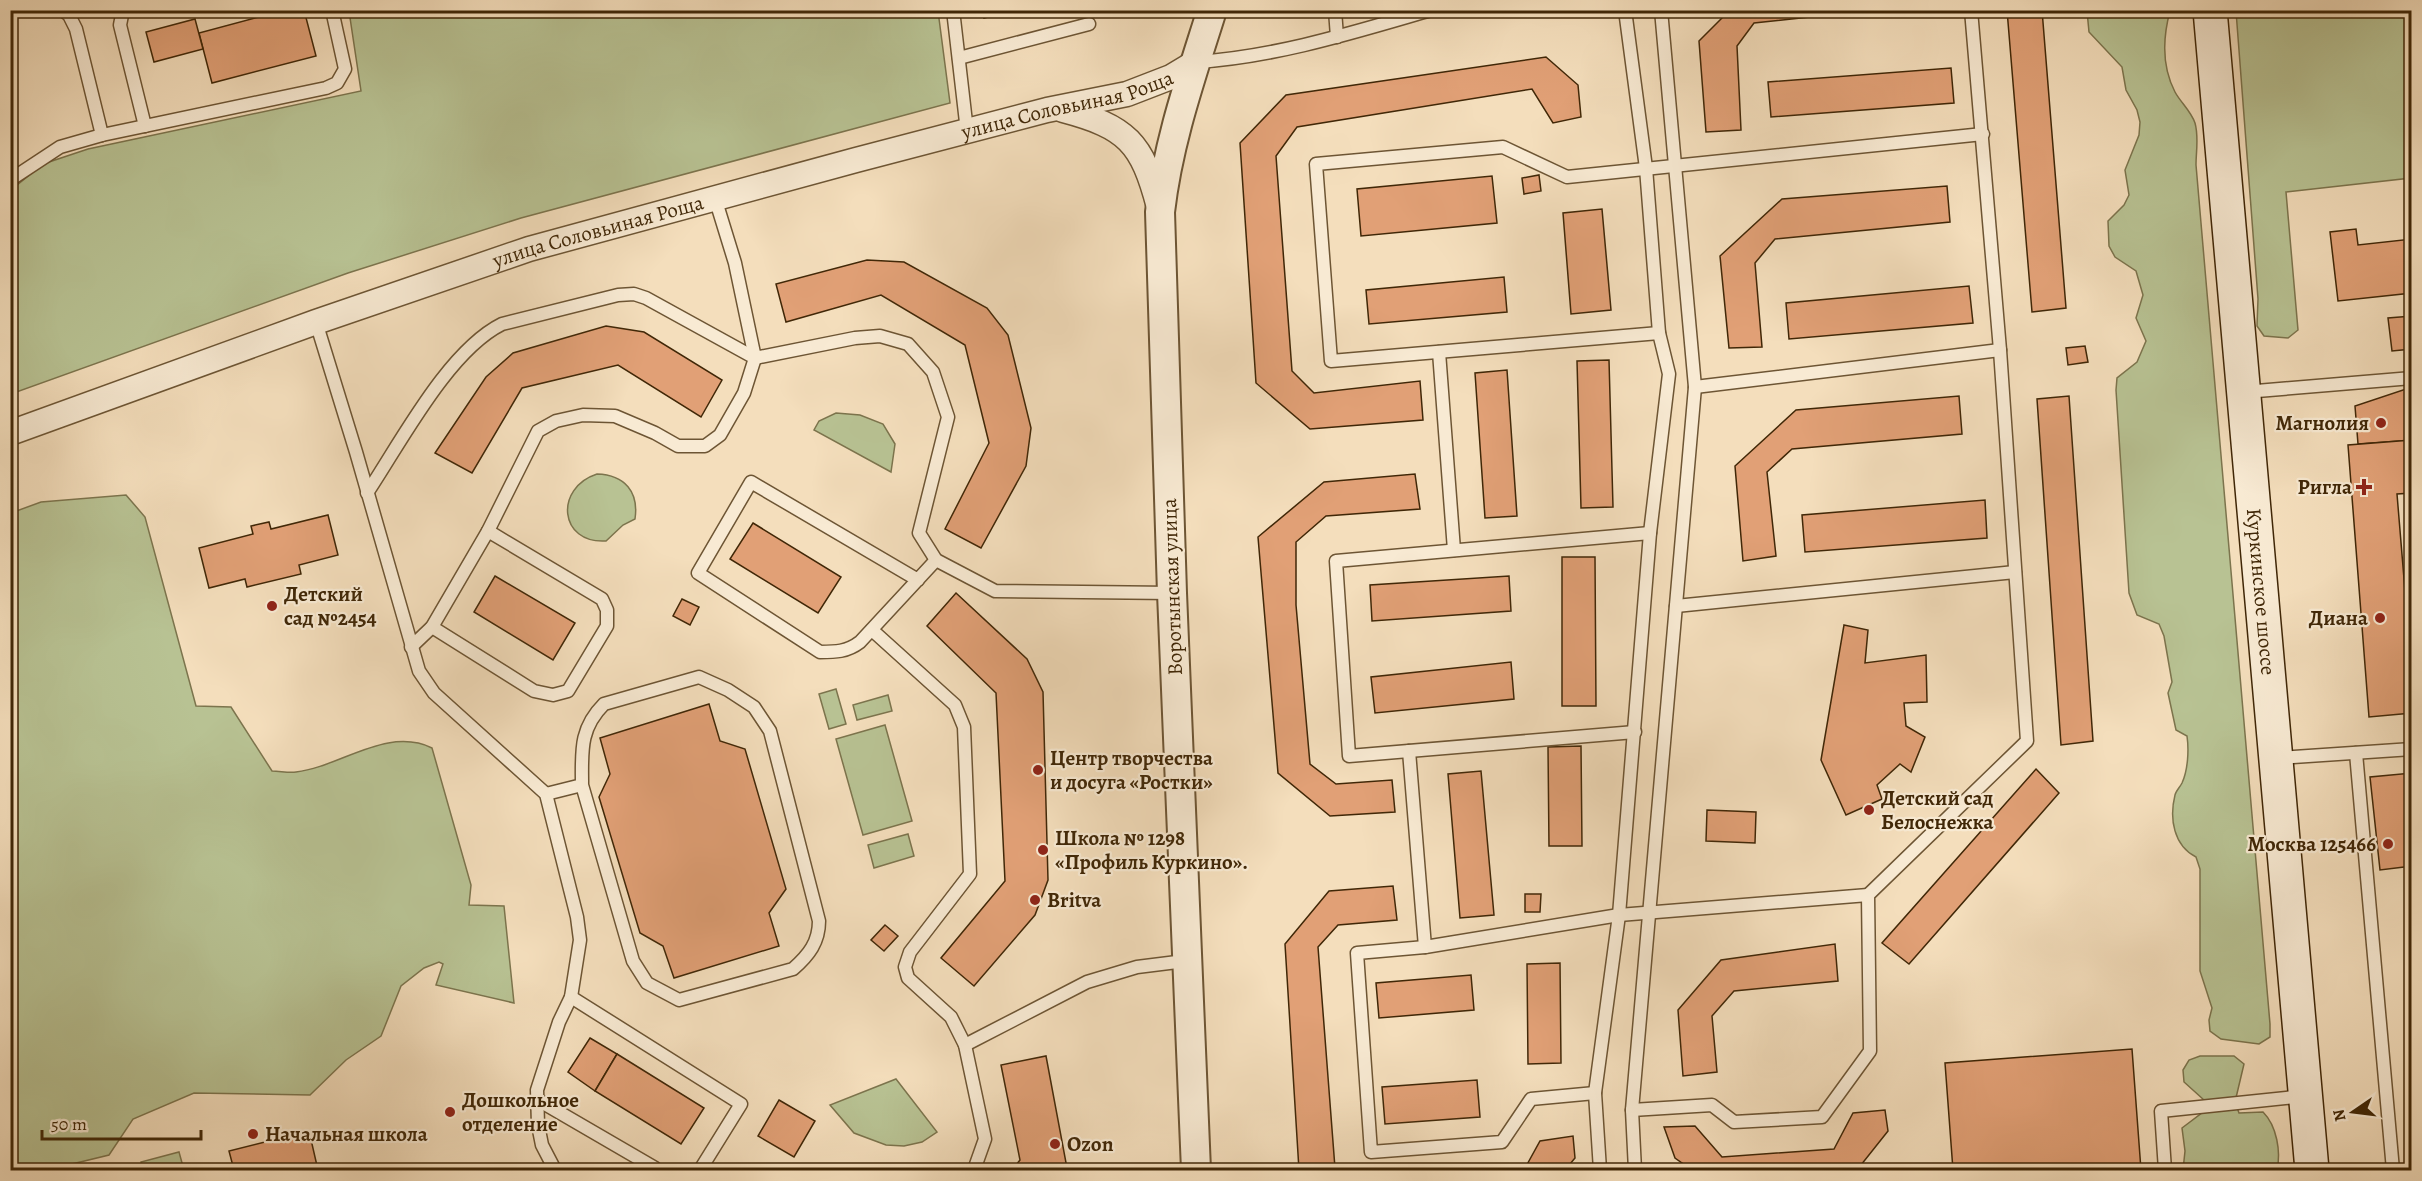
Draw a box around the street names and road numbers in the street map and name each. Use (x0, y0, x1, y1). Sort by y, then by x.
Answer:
street label: улица Соловьиная Роща (957, 63, 1178, 146)
street label: улица Соловьиная Роща (488, 188, 707, 275)
street label: Воротынская улица (1155, 498, 1189, 676)
street label: Куркинское шоссе (2240, 507, 2282, 677)

